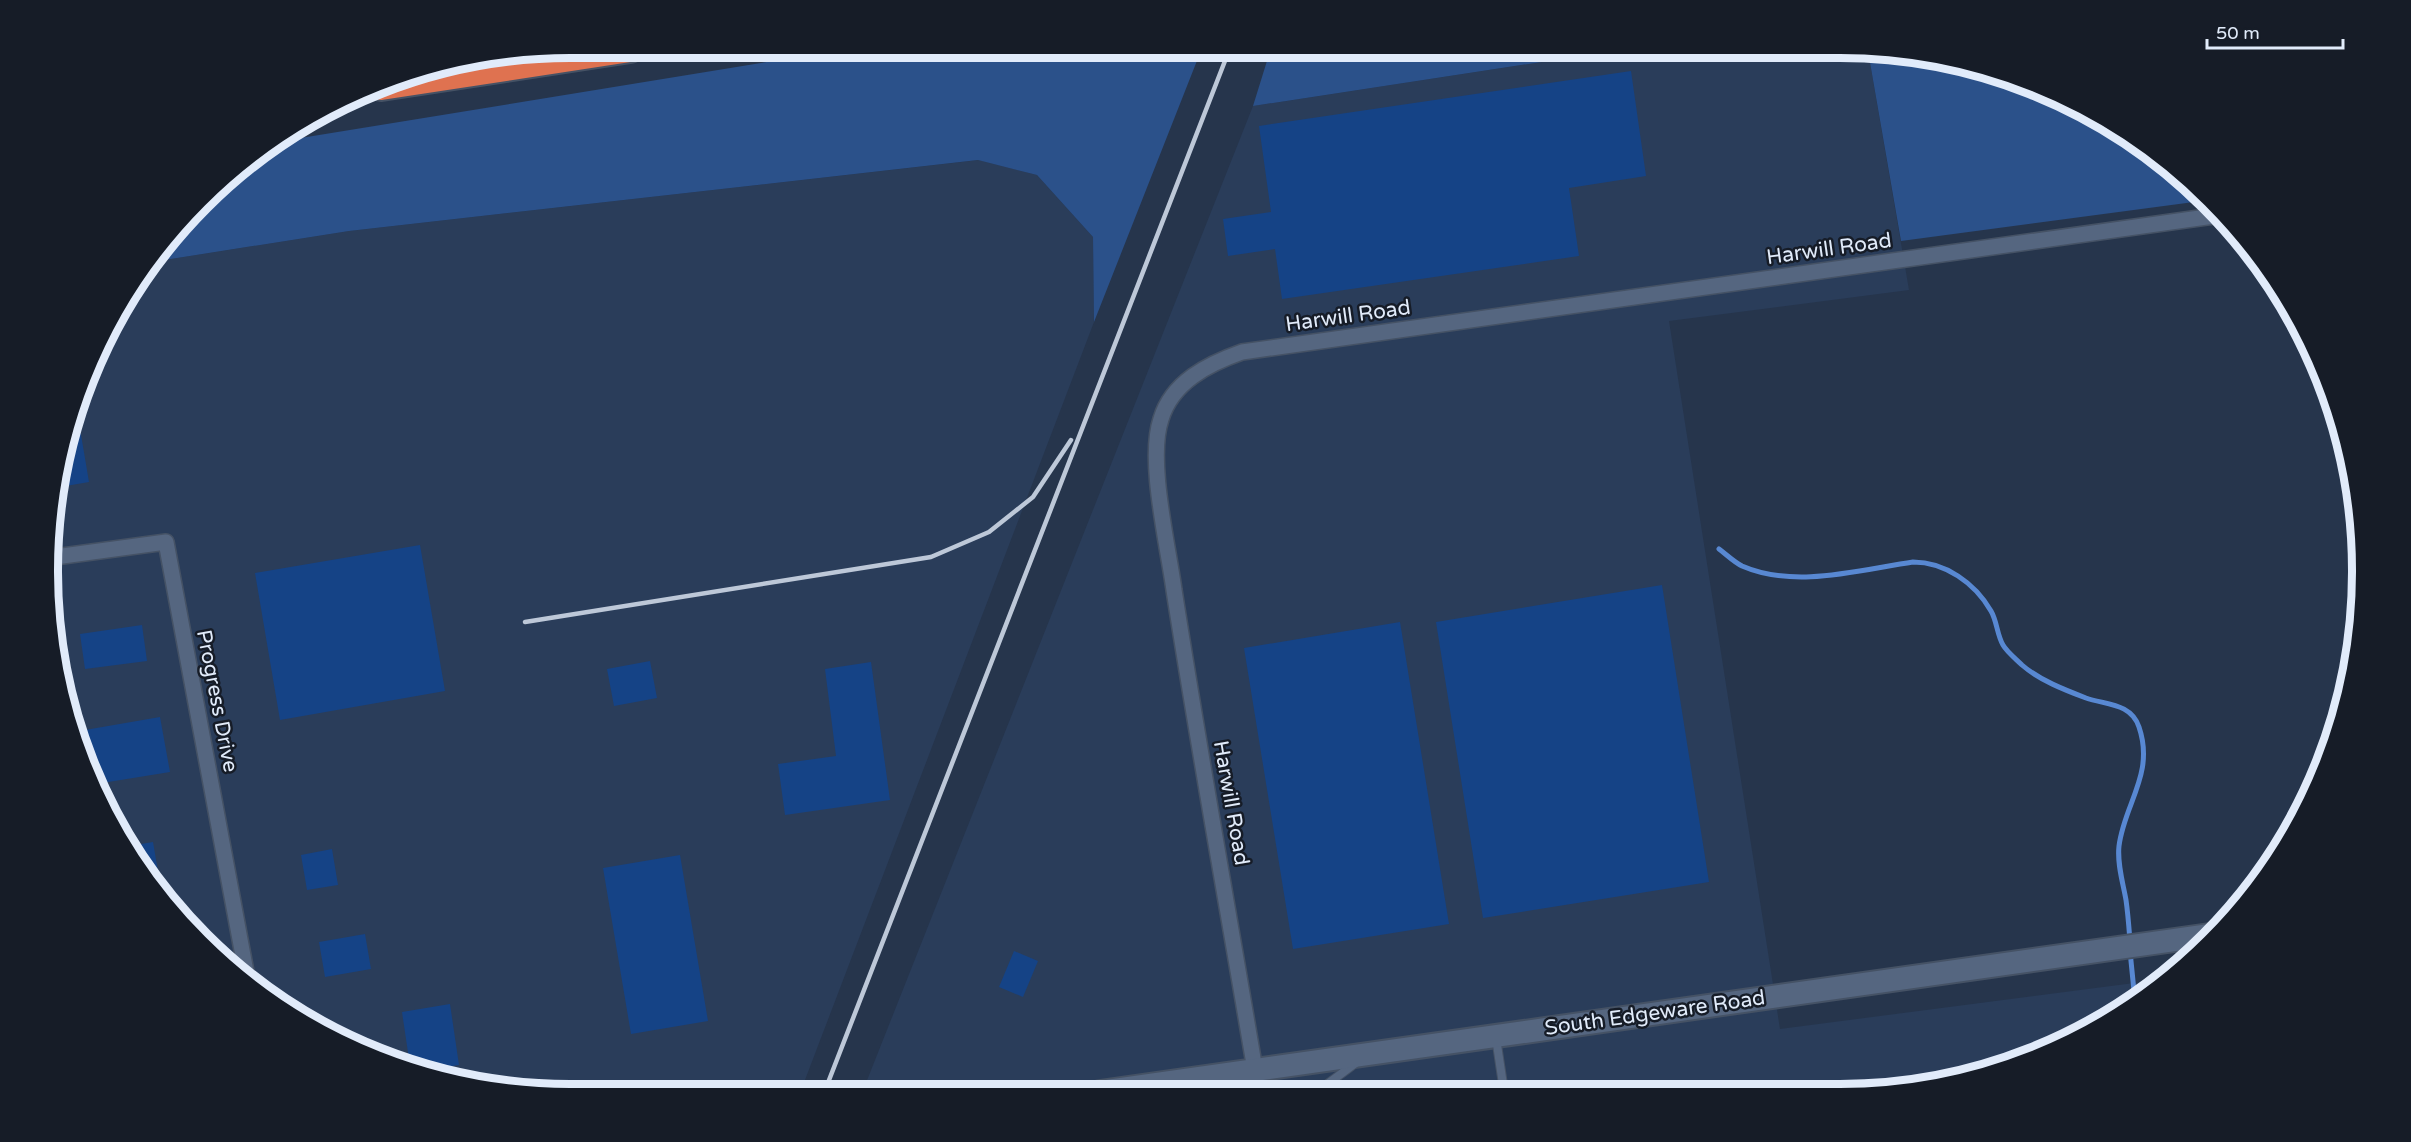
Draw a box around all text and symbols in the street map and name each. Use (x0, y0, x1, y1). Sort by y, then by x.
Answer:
scale bar (2207, 12, 2344, 50)
text: 50 m (2216, 22, 2260, 44)
street label: Harwill Road (1765, 228, 1893, 270)
street label: Harwill Road (1284, 295, 1412, 337)
street label: Progress Drive (191, 628, 243, 774)
street label: Harwill Road (1208, 739, 1254, 867)
street label: South Edgeware Road (1543, 985, 1767, 1041)

